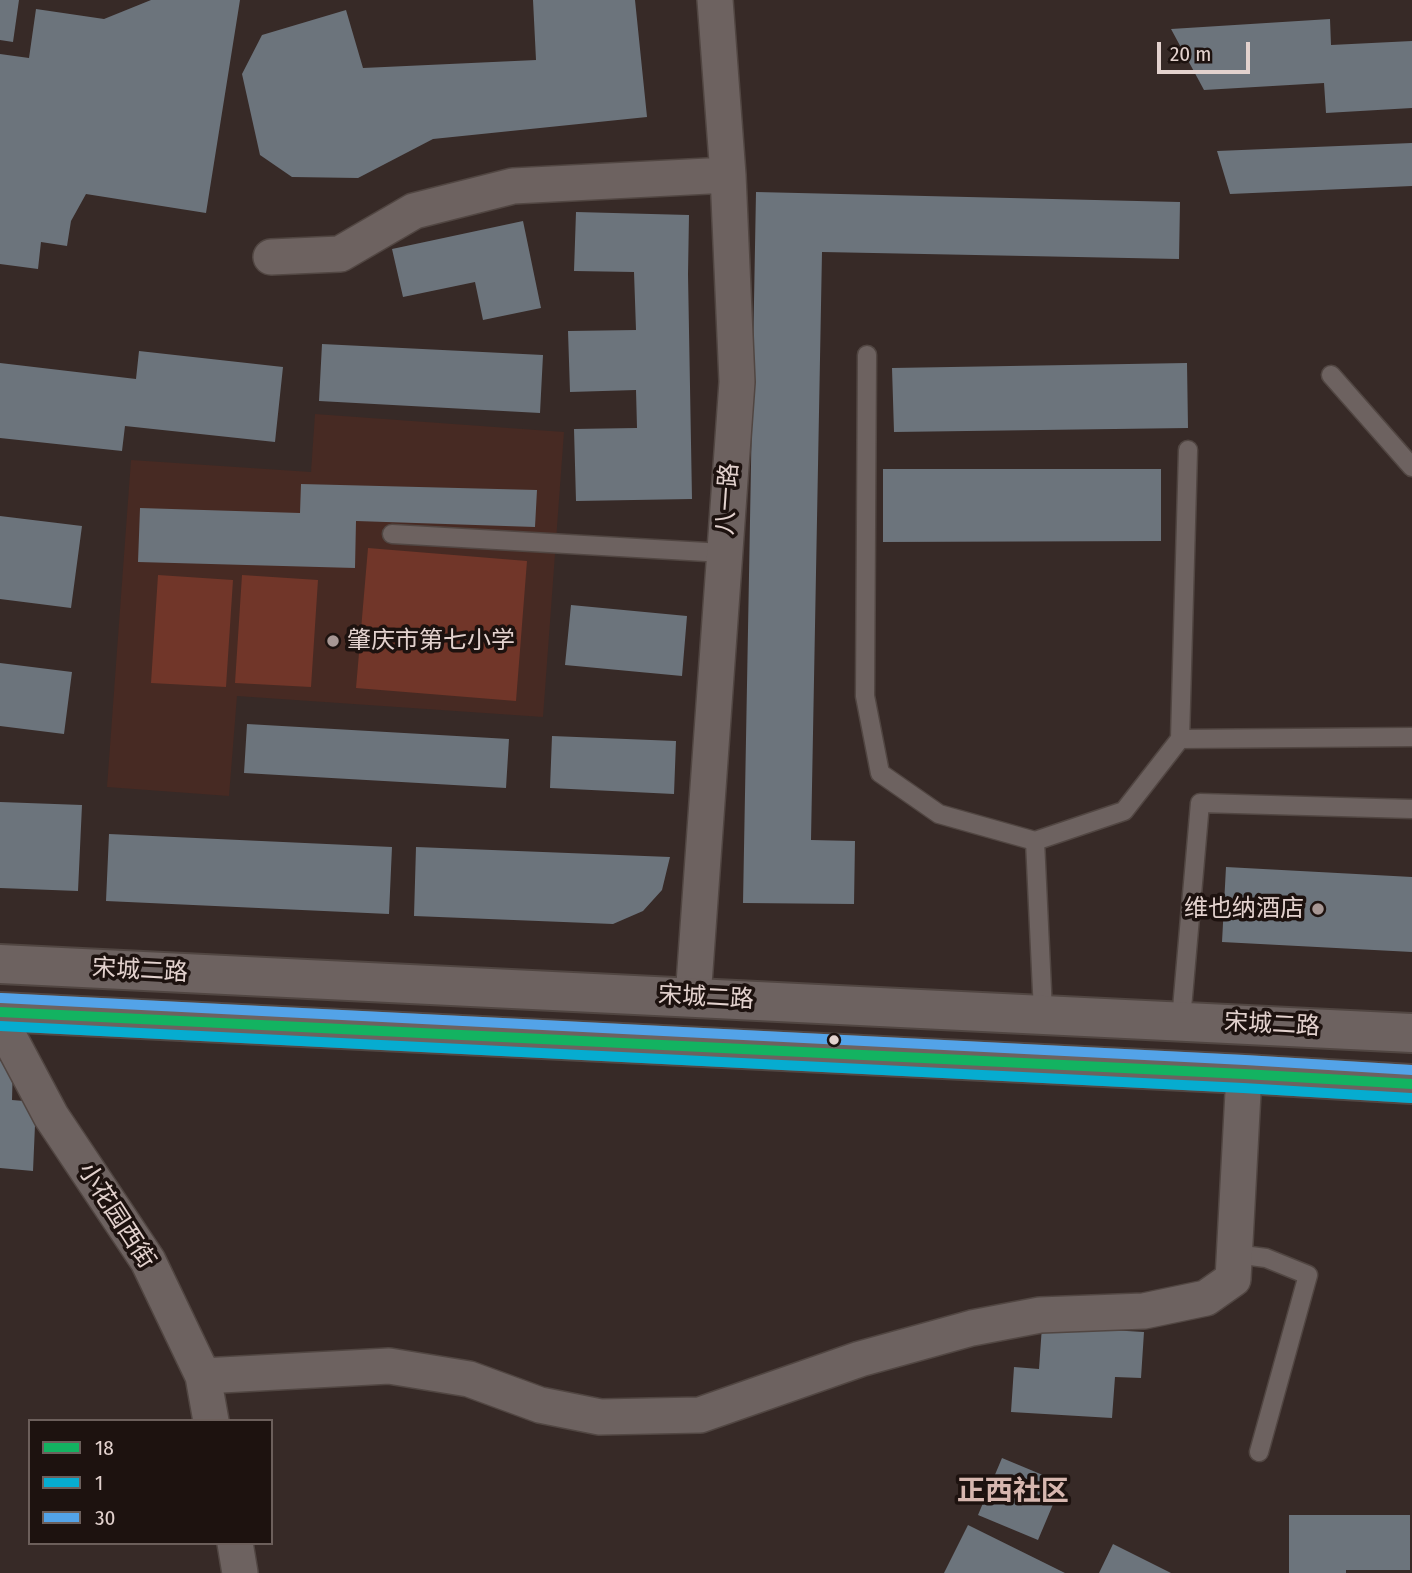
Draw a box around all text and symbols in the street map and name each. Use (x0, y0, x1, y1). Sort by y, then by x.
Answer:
scale bar (1160, 28, 1253, 72)
text: 20 m (1170, 41, 1211, 67)
street label: 八一路 (711, 462, 745, 536)
place label: 肇庆市第七小学 (347, 627, 515, 655)
marker: 肇庆市第七小学 (325, 633, 341, 649)
place label: 维也纳酒店 (1184, 895, 1304, 923)
marker: 维也纳酒店 (1310, 901, 1326, 917)
street label: 宋城二路 (91, 954, 189, 988)
street label: 宋城二路 (657, 981, 755, 1015)
street label: 宋城二路 (1223, 1008, 1321, 1042)
unlabelled marker (827, 1033, 841, 1047)
street label: 小花园西街 (71, 1158, 161, 1274)
legend (28, 1419, 273, 1545)
text: 18 (95, 1435, 114, 1461)
text: 1 (95, 1470, 103, 1496)
district label: 正西社区 (957, 1475, 1069, 1509)
text: 30 (95, 1505, 115, 1531)

